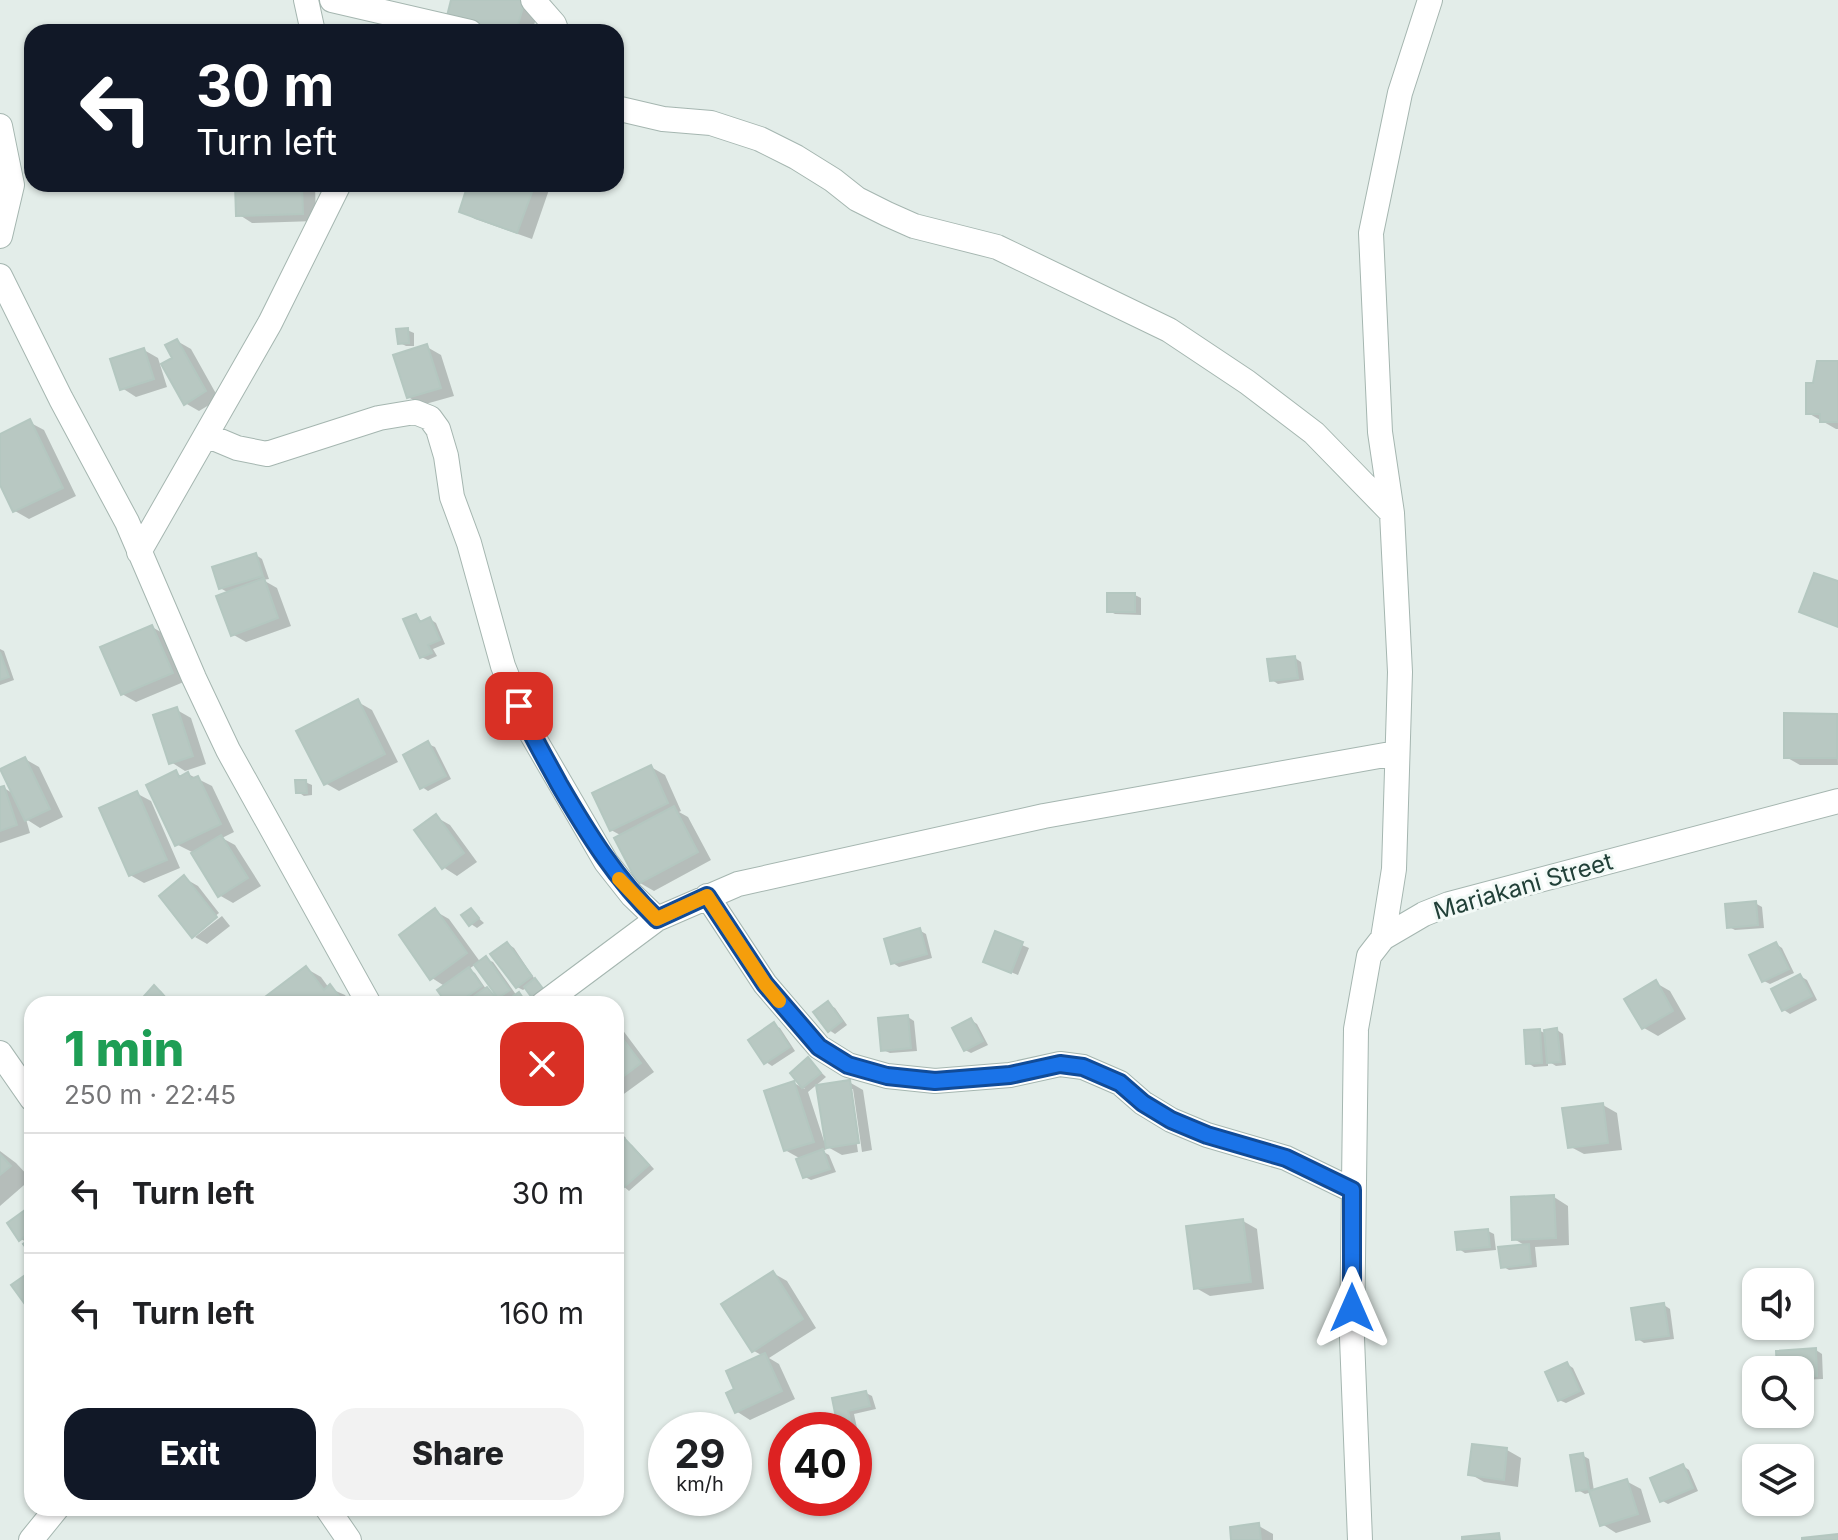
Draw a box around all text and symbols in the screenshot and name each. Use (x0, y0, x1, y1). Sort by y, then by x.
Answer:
text: 30 m (196, 52, 334, 120)
icon: left (64, 56, 168, 160)
text: Turn left (196, 120, 337, 164)
pin (485, 672, 553, 740)
icon: arrive (497, 684, 541, 728)
street label: Mariakani Street (1430, 847, 1616, 925)
text: 1 min (64, 1019, 184, 1078)
button: close (500, 1022, 584, 1106)
text: 250 m · 22:45 (64, 1079, 236, 1110)
icon: left (64, 1171, 108, 1215)
text: Turn left (132, 1175, 254, 1211)
text: 30 m (512, 1175, 584, 1211)
position arrow (1310, 1266, 1394, 1350)
map controls (1742, 1268, 1814, 1516)
button: sound (1742, 1268, 1814, 1340)
icon: left (64, 1291, 108, 1335)
text: Turn left (132, 1295, 254, 1331)
text: 160 m (500, 1295, 584, 1331)
button: search (1742, 1356, 1814, 1428)
button: Exit (64, 1408, 316, 1500)
button: Share (332, 1408, 584, 1500)
speed limit sign: 40 (768, 1412, 872, 1516)
text: 29 (674, 1429, 726, 1478)
button: layers (1742, 1444, 1814, 1516)
text: km/h (676, 1472, 724, 1496)

